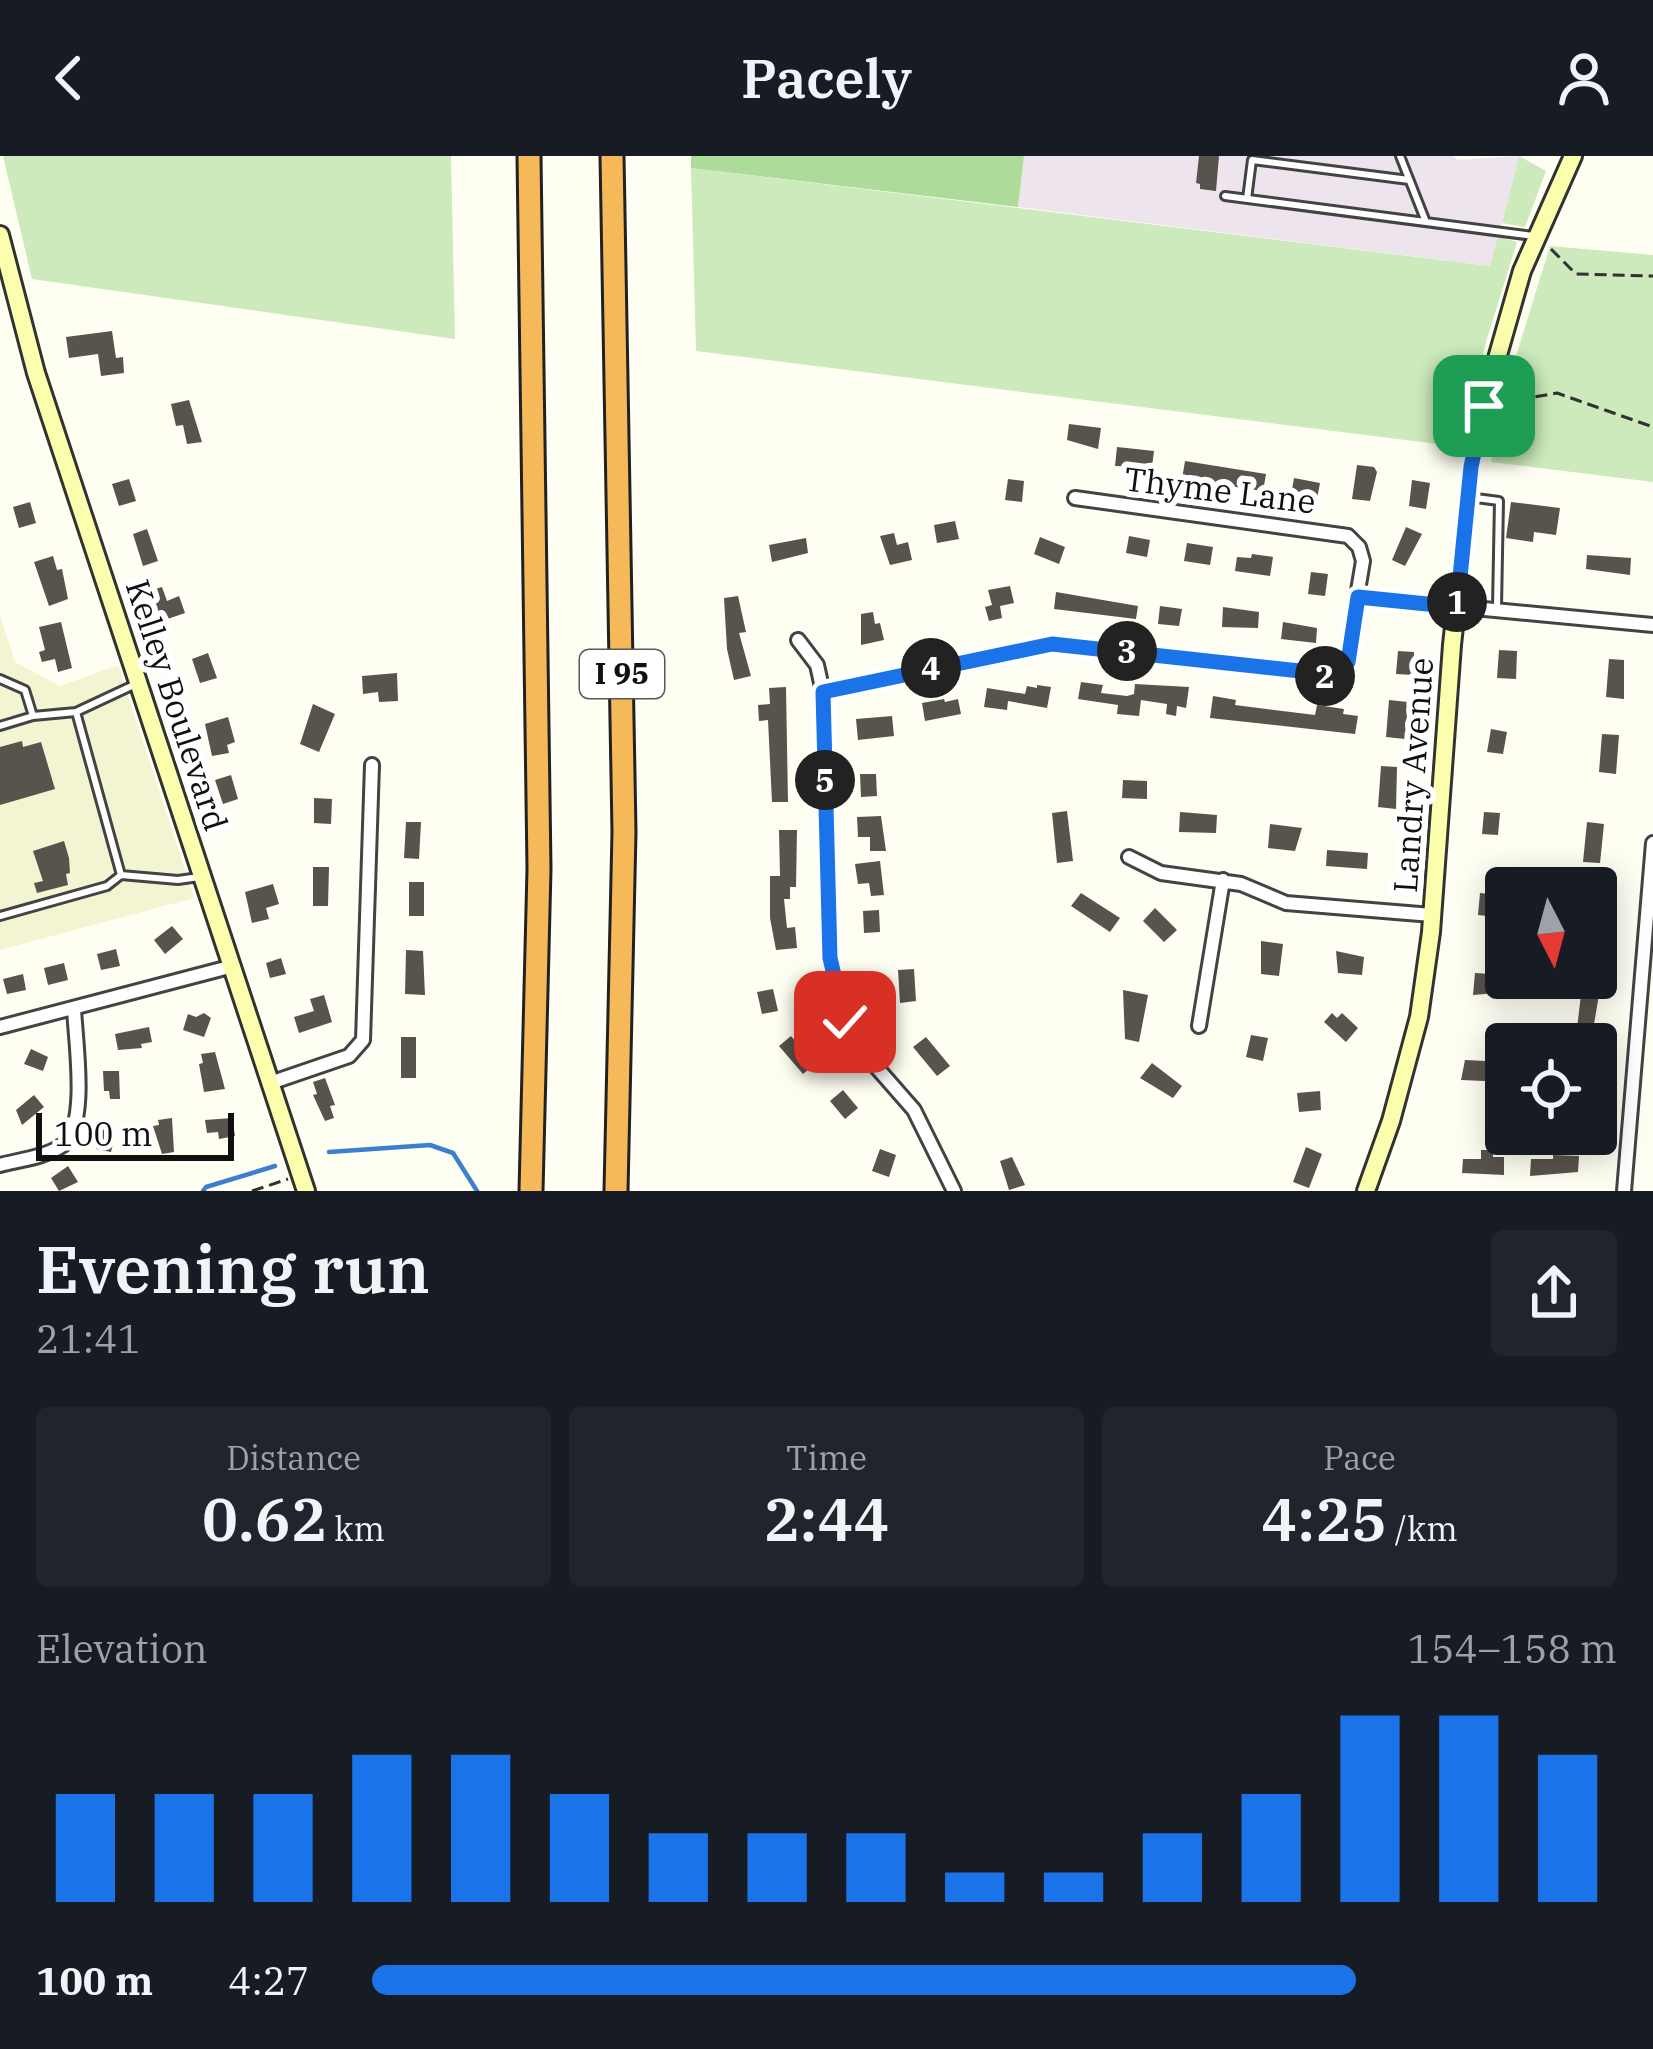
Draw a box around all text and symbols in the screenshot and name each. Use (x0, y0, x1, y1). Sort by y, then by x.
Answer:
text: Pacely (741, 43, 912, 113)
icon: back (36, 45, 102, 111)
icon: person (1551, 45, 1617, 111)
pin (1433, 355, 1535, 457)
icon: arrive (1451, 373, 1517, 439)
street label: Thyme Lane (1122, 456, 1318, 523)
pin: 1 (1427, 572, 1487, 632)
street label: Kelley Boulevard (117, 574, 238, 836)
text: 1 (1447, 580, 1467, 623)
pin: 3 (1097, 621, 1157, 681)
text: 3 (1117, 629, 1137, 672)
pin: 4 (901, 638, 961, 698)
text: 4 (921, 646, 941, 689)
pin: 2 (1295, 646, 1355, 706)
road number: I 95 (580, 650, 664, 698)
text: 2 (1315, 654, 1335, 697)
street label: Landry Avenue (1383, 656, 1442, 894)
pin: 5 (795, 750, 855, 810)
text: 5 (815, 758, 835, 801)
north arrow (1485, 867, 1617, 999)
map controls (1485, 867, 1617, 1155)
pin (794, 971, 896, 1073)
icon: check (812, 989, 878, 1055)
button: locate (1485, 1023, 1617, 1155)
scale bar (36, 1107, 234, 1160)
text: 100 m (54, 1112, 153, 1155)
text: Evening run (36, 1225, 430, 1311)
button: share (1491, 1230, 1617, 1356)
text: 21:41 (36, 1313, 141, 1364)
text: Distance (226, 1436, 361, 1479)
text: Time (786, 1436, 867, 1479)
text: Pace (1323, 1436, 1396, 1479)
text: 0.62 (202, 1479, 327, 1558)
text: 2:44 (764, 1479, 889, 1558)
text: 4:25 (1261, 1479, 1387, 1558)
text: km (327, 1507, 385, 1550)
text: /km (1387, 1507, 1458, 1550)
text: Elevation (36, 1623, 208, 1674)
text: 154–158 m (1407, 1623, 1617, 1674)
text: 100 m (36, 1955, 153, 2006)
text: 4:27 (228, 1955, 309, 2006)

